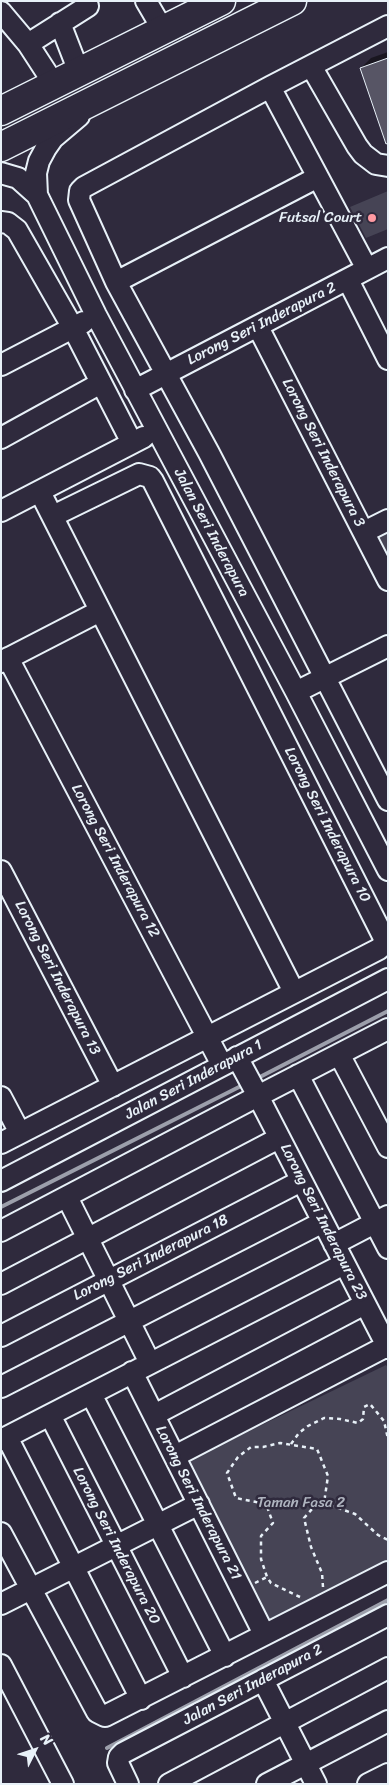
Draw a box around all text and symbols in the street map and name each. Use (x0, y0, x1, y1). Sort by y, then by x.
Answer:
place label: Futsal Court (279, 209, 362, 227)
marker: Futsal Court (366, 212, 378, 224)
street label: Lorong Seri Inderapura 2 (185, 279, 339, 369)
street label: Lorong Seri Inderapura 3 (278, 376, 368, 530)
street label: Jalan Seri Inderapura (170, 466, 252, 600)
street label: Lorong Seri Inderapura 10 (280, 744, 374, 906)
street label: Lorong Seri Inderapura 12 (67, 781, 163, 941)
street label: Lorong Seri Inderapura 13 (10, 898, 104, 1058)
street label: Jalan Seri Inderapura 1 (122, 1036, 266, 1124)
street label: Lorong Seri Inderapura 23 (276, 1141, 370, 1303)
street label: Lorong Seri Inderapura 18 (70, 1211, 232, 1305)
street label: Lorong Seri Inderapura 21 (151, 1423, 245, 1583)
street label: Lorong Seri Inderapura 20 (68, 1464, 164, 1628)
park label: Taman Fasa 2 (257, 1494, 345, 1512)
street label: Jalan Seri Inderapura 2 (180, 1641, 326, 1729)
north arrow (10, 1725, 60, 1775)
text: N (34, 1728, 59, 1752)

